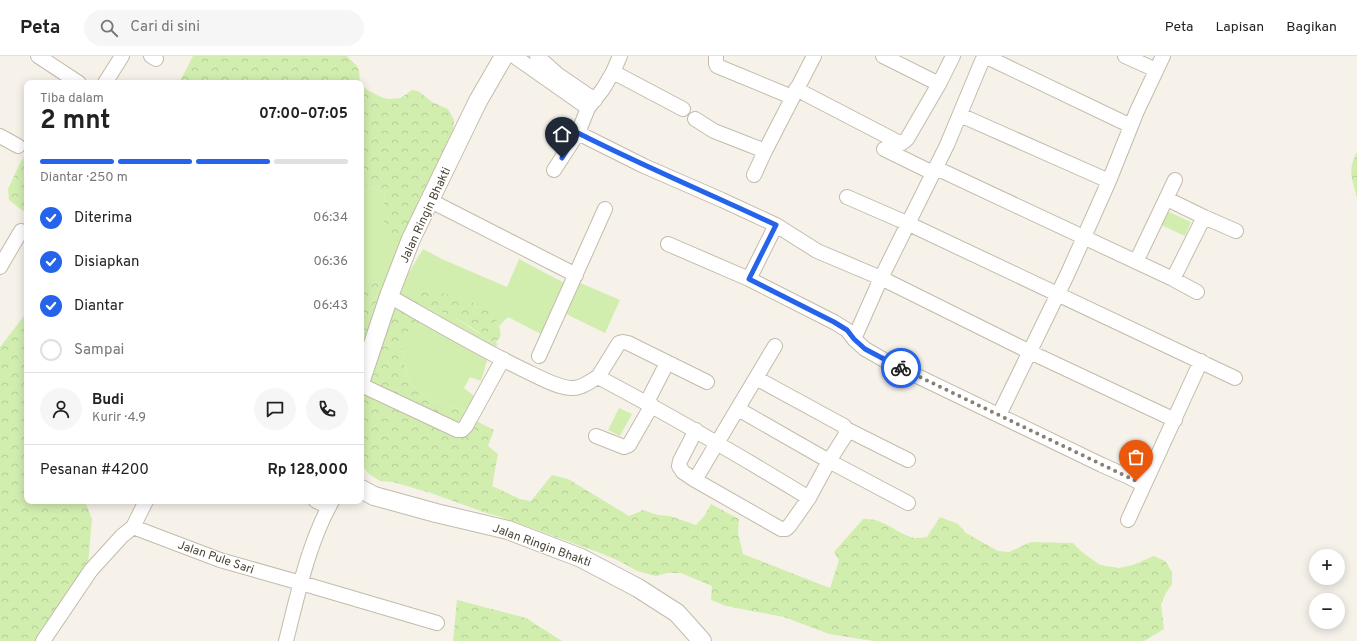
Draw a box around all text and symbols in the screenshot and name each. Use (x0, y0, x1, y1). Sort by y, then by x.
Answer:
search box (84, 10, 364, 46)
text: Peta (20, 16, 60, 40)
icon: search (98, 17, 120, 39)
text: Cari di sini (130, 18, 200, 37)
text: Peta (1165, 19, 1193, 36)
text: Lapisan (1215, 19, 1264, 36)
text: Bagikan (1286, 19, 1337, 36)
text: Tiba dalam (40, 91, 104, 107)
text: 2 mnt (40, 105, 111, 138)
text: 07:00–07:05 (259, 105, 348, 124)
pin (545, 117, 579, 158)
icon: home (551, 123, 573, 145)
street label: Jalan Ringin Bhakti (397, 165, 455, 266)
text: Diantar · 250 m (40, 170, 128, 186)
icon: check (40, 207, 62, 229)
text: Diterima (74, 209, 132, 228)
text: 06:34 (313, 210, 348, 226)
icon: check (40, 251, 62, 273)
text: Disiapkan (74, 253, 140, 272)
text: 06:36 (313, 254, 348, 270)
icon: check (40, 295, 62, 317)
text: Diantar (74, 297, 124, 316)
text: 06:43 (313, 298, 348, 314)
text: Sampai (74, 341, 124, 360)
courier (881, 348, 921, 388)
icon: bike (890, 357, 912, 379)
button: person (40, 388, 82, 430)
button: chat (254, 388, 296, 430)
button: phone (306, 388, 348, 430)
text: Budi (92, 391, 124, 410)
text: Kurir · 4.9 (92, 410, 146, 426)
pin (1119, 440, 1153, 481)
icon: bag (1125, 446, 1147, 468)
text: Pesanan #4200 (40, 461, 149, 480)
text: Rp 128,000 (268, 461, 348, 480)
street label: Jalan Ringin Bhakti (490, 521, 593, 571)
street label: Jalan Pule Sari (175, 537, 256, 579)
map controls (1309, 549, 1345, 629)
button: + (1309, 549, 1345, 585)
button: − (1309, 593, 1345, 629)

